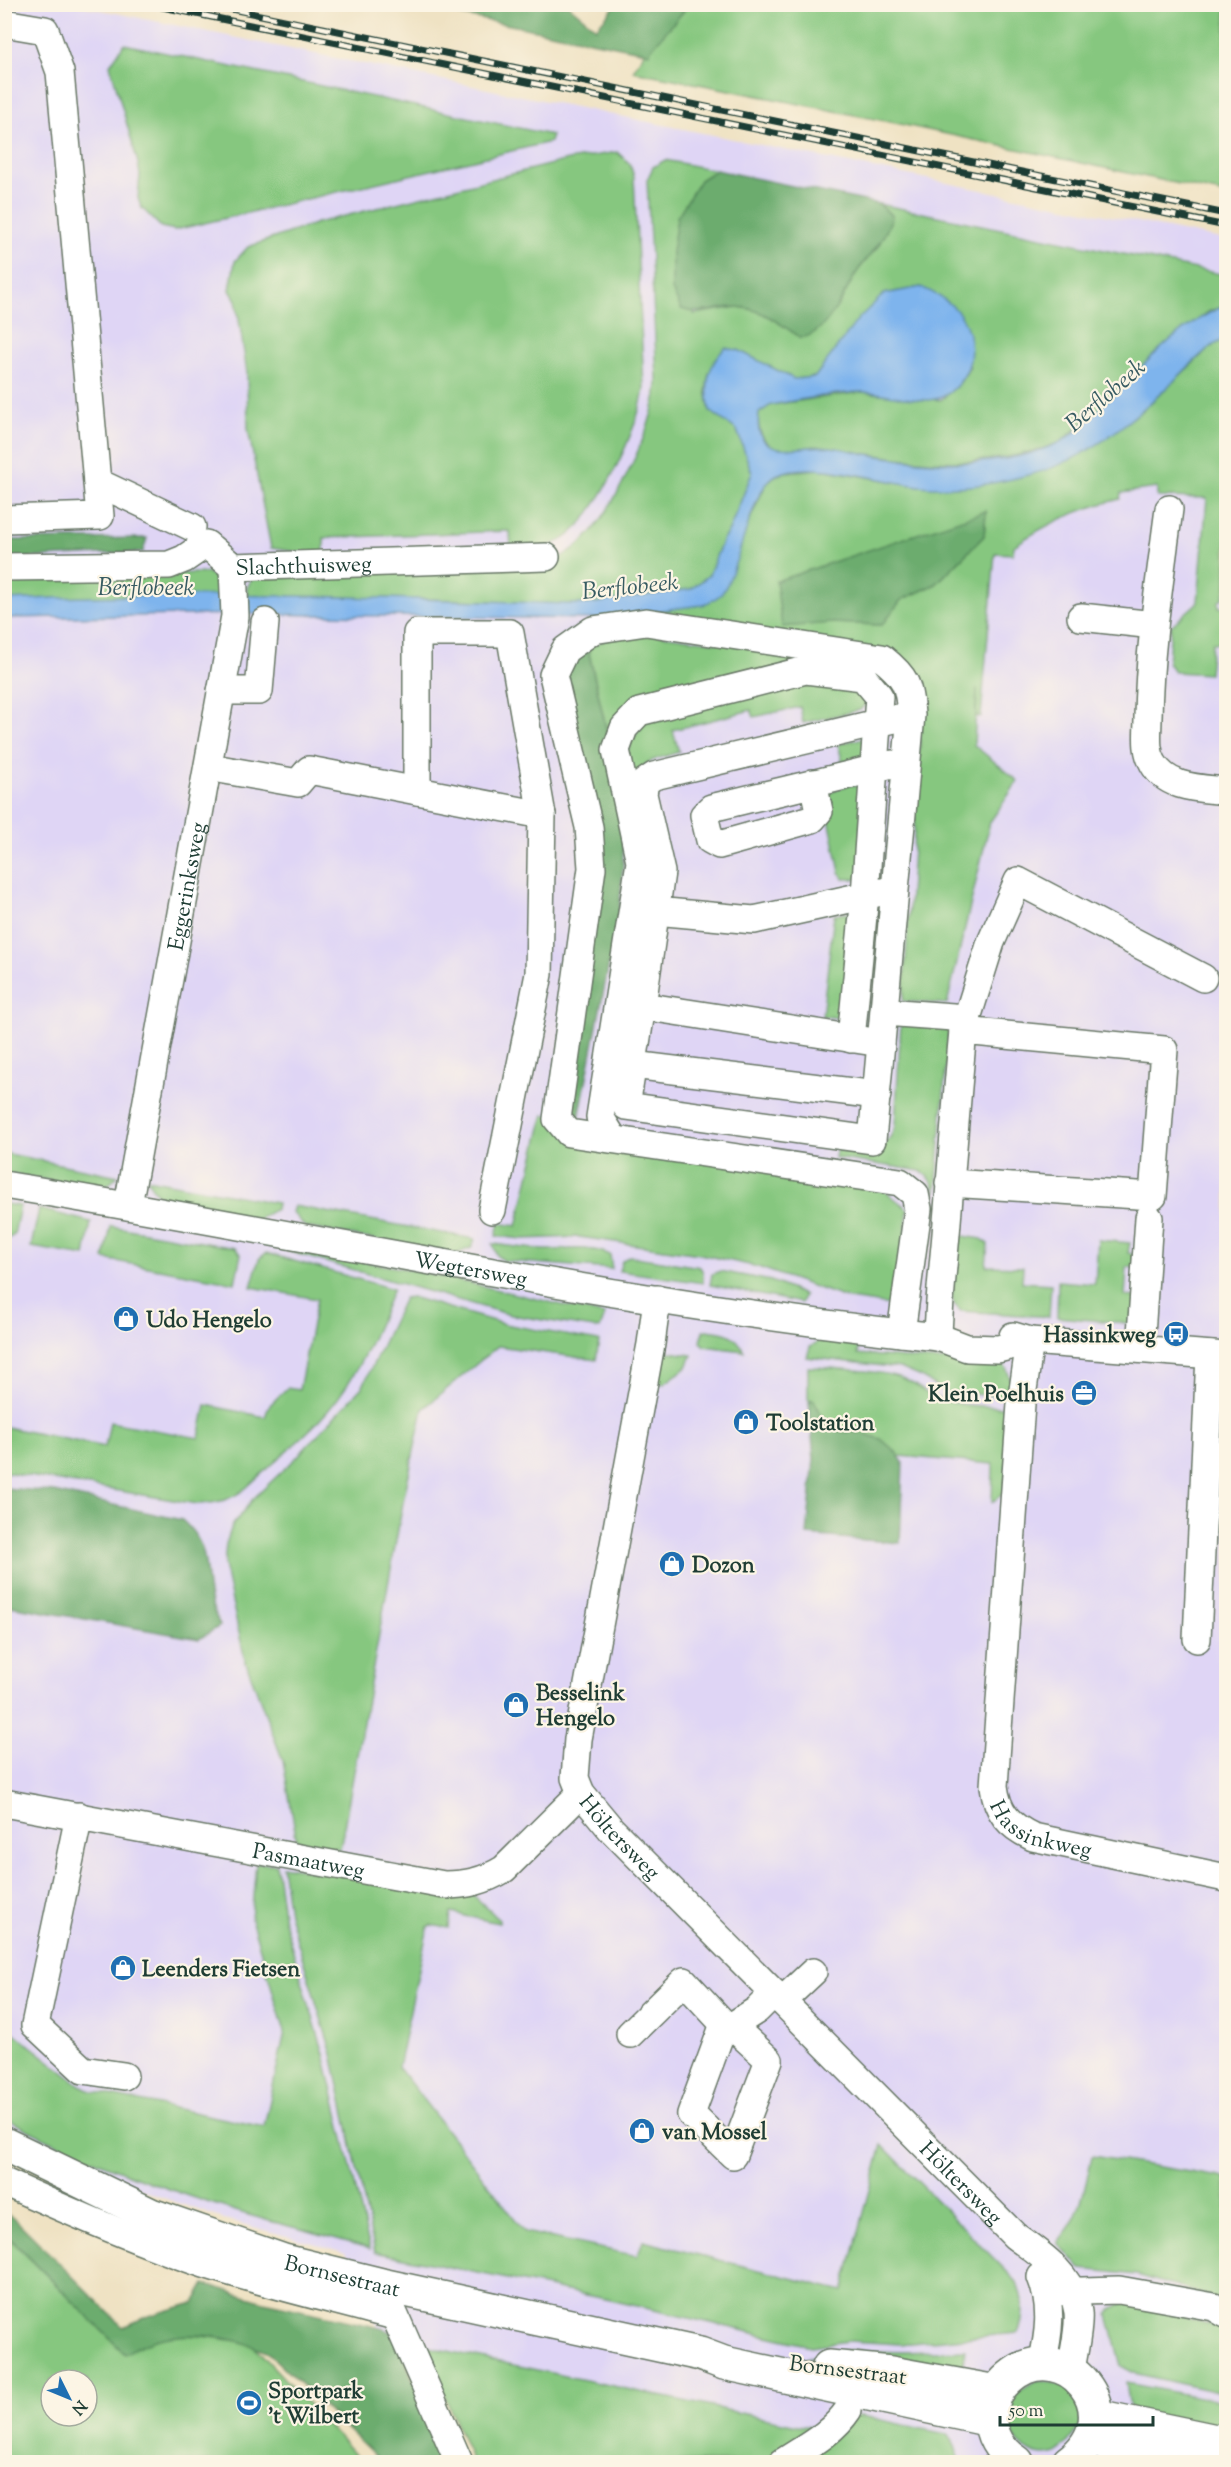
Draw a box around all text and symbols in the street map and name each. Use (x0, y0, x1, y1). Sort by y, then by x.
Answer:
water label: Berflobeek (1059, 352, 1154, 441)
street label: Slachthuisweg (235, 550, 373, 586)
water label: Berflobeek (580, 566, 680, 610)
water label: Berflobeek (98, 572, 194, 606)
street label: Eggerinksweg (162, 820, 216, 954)
street label: Wegtersweg (411, 1245, 530, 1297)
shop icon: Udo Hengelo (111, 1304, 141, 1334)
place label: Udo Hengelo (146, 1306, 272, 1338)
bus stop icon: Hassinkweg (1161, 1319, 1191, 1349)
place label: Hassinkweg (1044, 1321, 1156, 1353)
office icon: Klein Poelhuis (1069, 1378, 1099, 1408)
place label: Klein Poelhuis (928, 1380, 1064, 1412)
shop icon: Toolstation (731, 1407, 761, 1437)
place label: Toolstation (766, 1409, 874, 1441)
shop icon: Dozon (657, 1549, 687, 1579)
place label: Dozon (692, 1551, 755, 1583)
place label: Besselink Hengelo (536, 1679, 625, 1736)
shop icon: Besselink Hengelo (501, 1690, 531, 1720)
street label: Höltersweg (570, 1789, 666, 1889)
street label: Hassinkweg (980, 1795, 1095, 1868)
street label: Pasmaatweg (249, 1837, 367, 1889)
shop icon: Leenders Fietsen (108, 1953, 138, 1983)
place label: Leenders Fietsen (142, 1955, 300, 1987)
shop icon: van Mossel (627, 2116, 657, 2146)
place label: van Mossel (662, 2118, 768, 2150)
street label: Höltersweg (911, 2135, 1009, 2234)
street label: Bornsestraat (280, 2249, 403, 2308)
street label: Bornsestraat (787, 2349, 909, 2395)
north arrow (39, 2368, 99, 2428)
place label: Sportpark 't Wilbert (268, 2377, 363, 2434)
sports icon: Sportpark 't Wilbert (234, 2388, 264, 2418)
scale bar (1000, 2389, 1153, 2427)
text: N (65, 2394, 91, 2419)
text: 50 m (1008, 2399, 1044, 2425)

